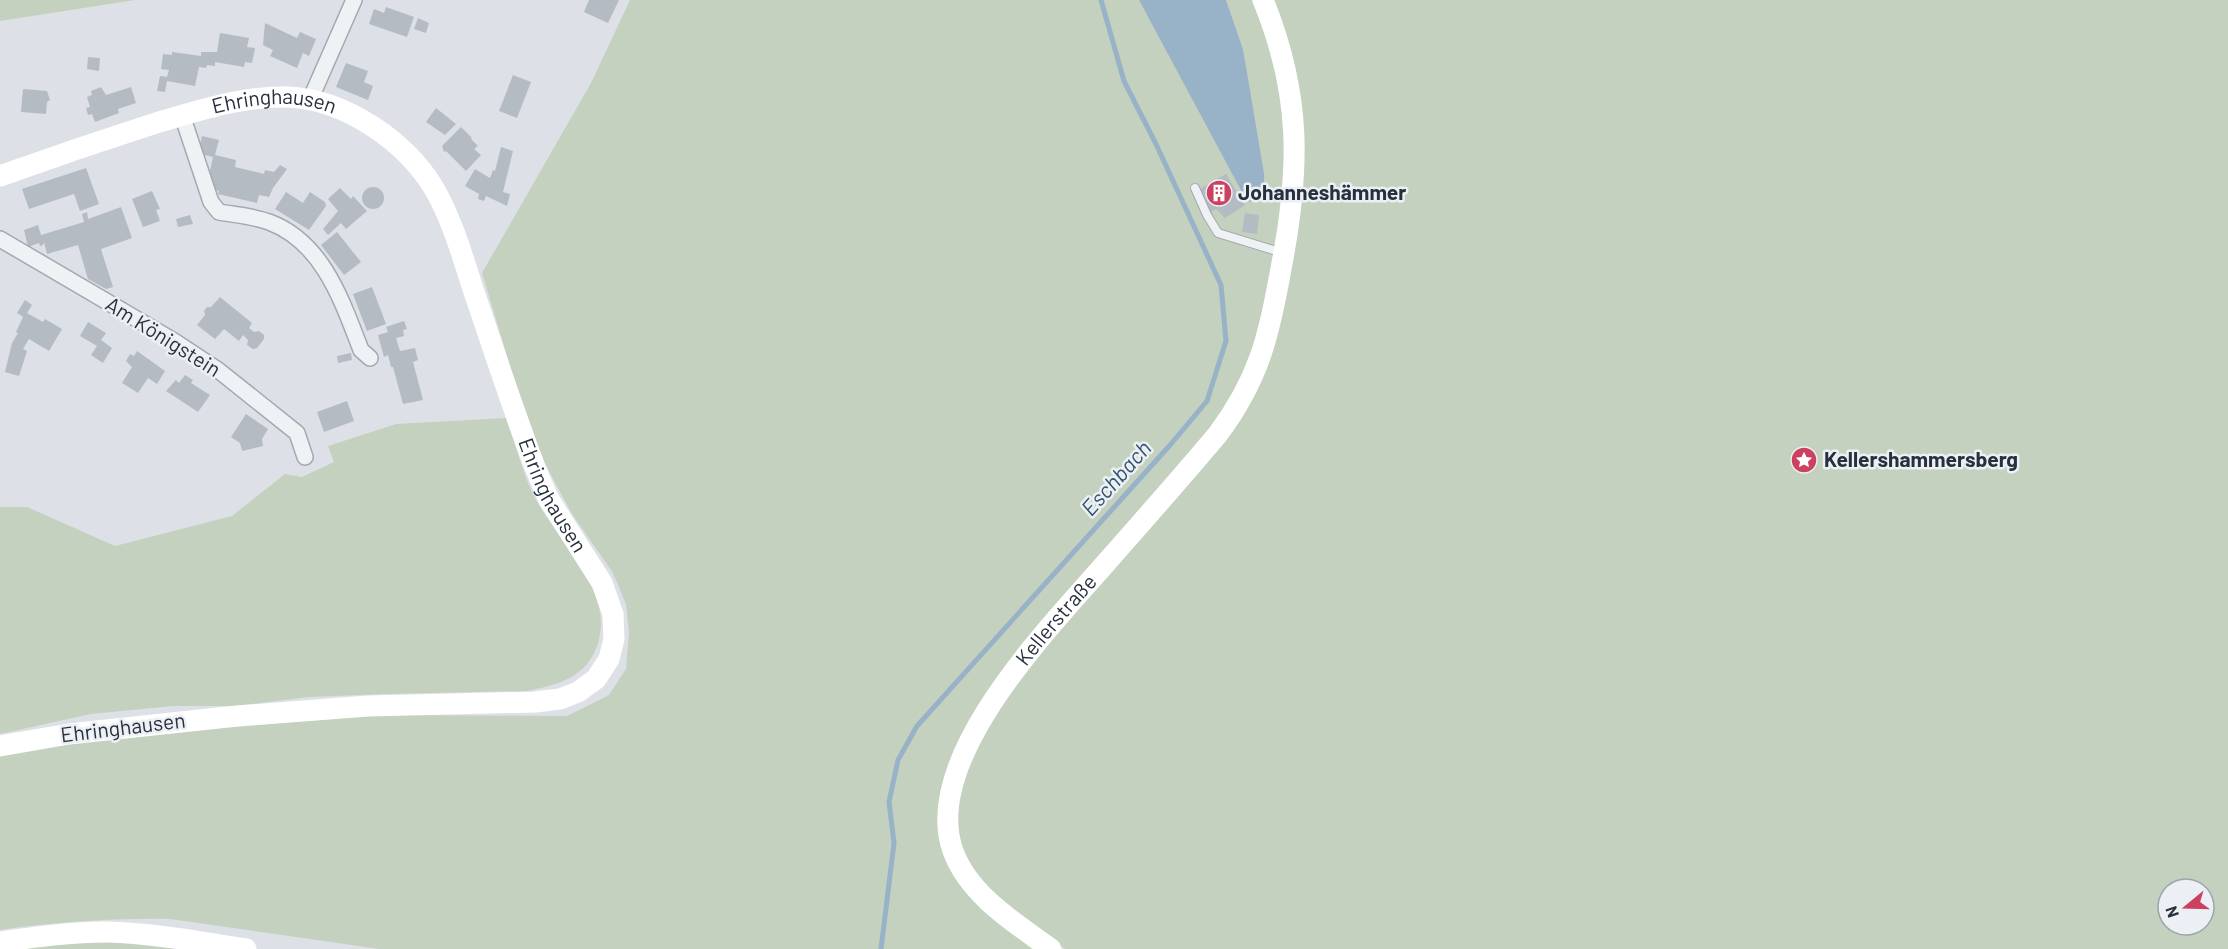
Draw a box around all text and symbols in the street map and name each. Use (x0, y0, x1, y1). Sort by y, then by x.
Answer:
street label: Ehringhausen (209, 83, 340, 118)
building icon: Johanneshämmer (1204, 178, 1234, 208)
place label: Johanneshämmer (1238, 179, 1406, 204)
street label: Am Königstein (102, 290, 226, 381)
street label: Ehringhausen (514, 434, 593, 556)
water label: Eschbach (1075, 435, 1156, 520)
place icon: Kellershammersberg (1789, 445, 1819, 475)
place label: Kellershammersberg (1824, 446, 2018, 471)
street label: Kellerstraße (1009, 569, 1101, 670)
street label: Ehringhausen (59, 706, 187, 747)
north arrow (2156, 877, 2216, 937)
text: N (2161, 904, 2182, 920)

